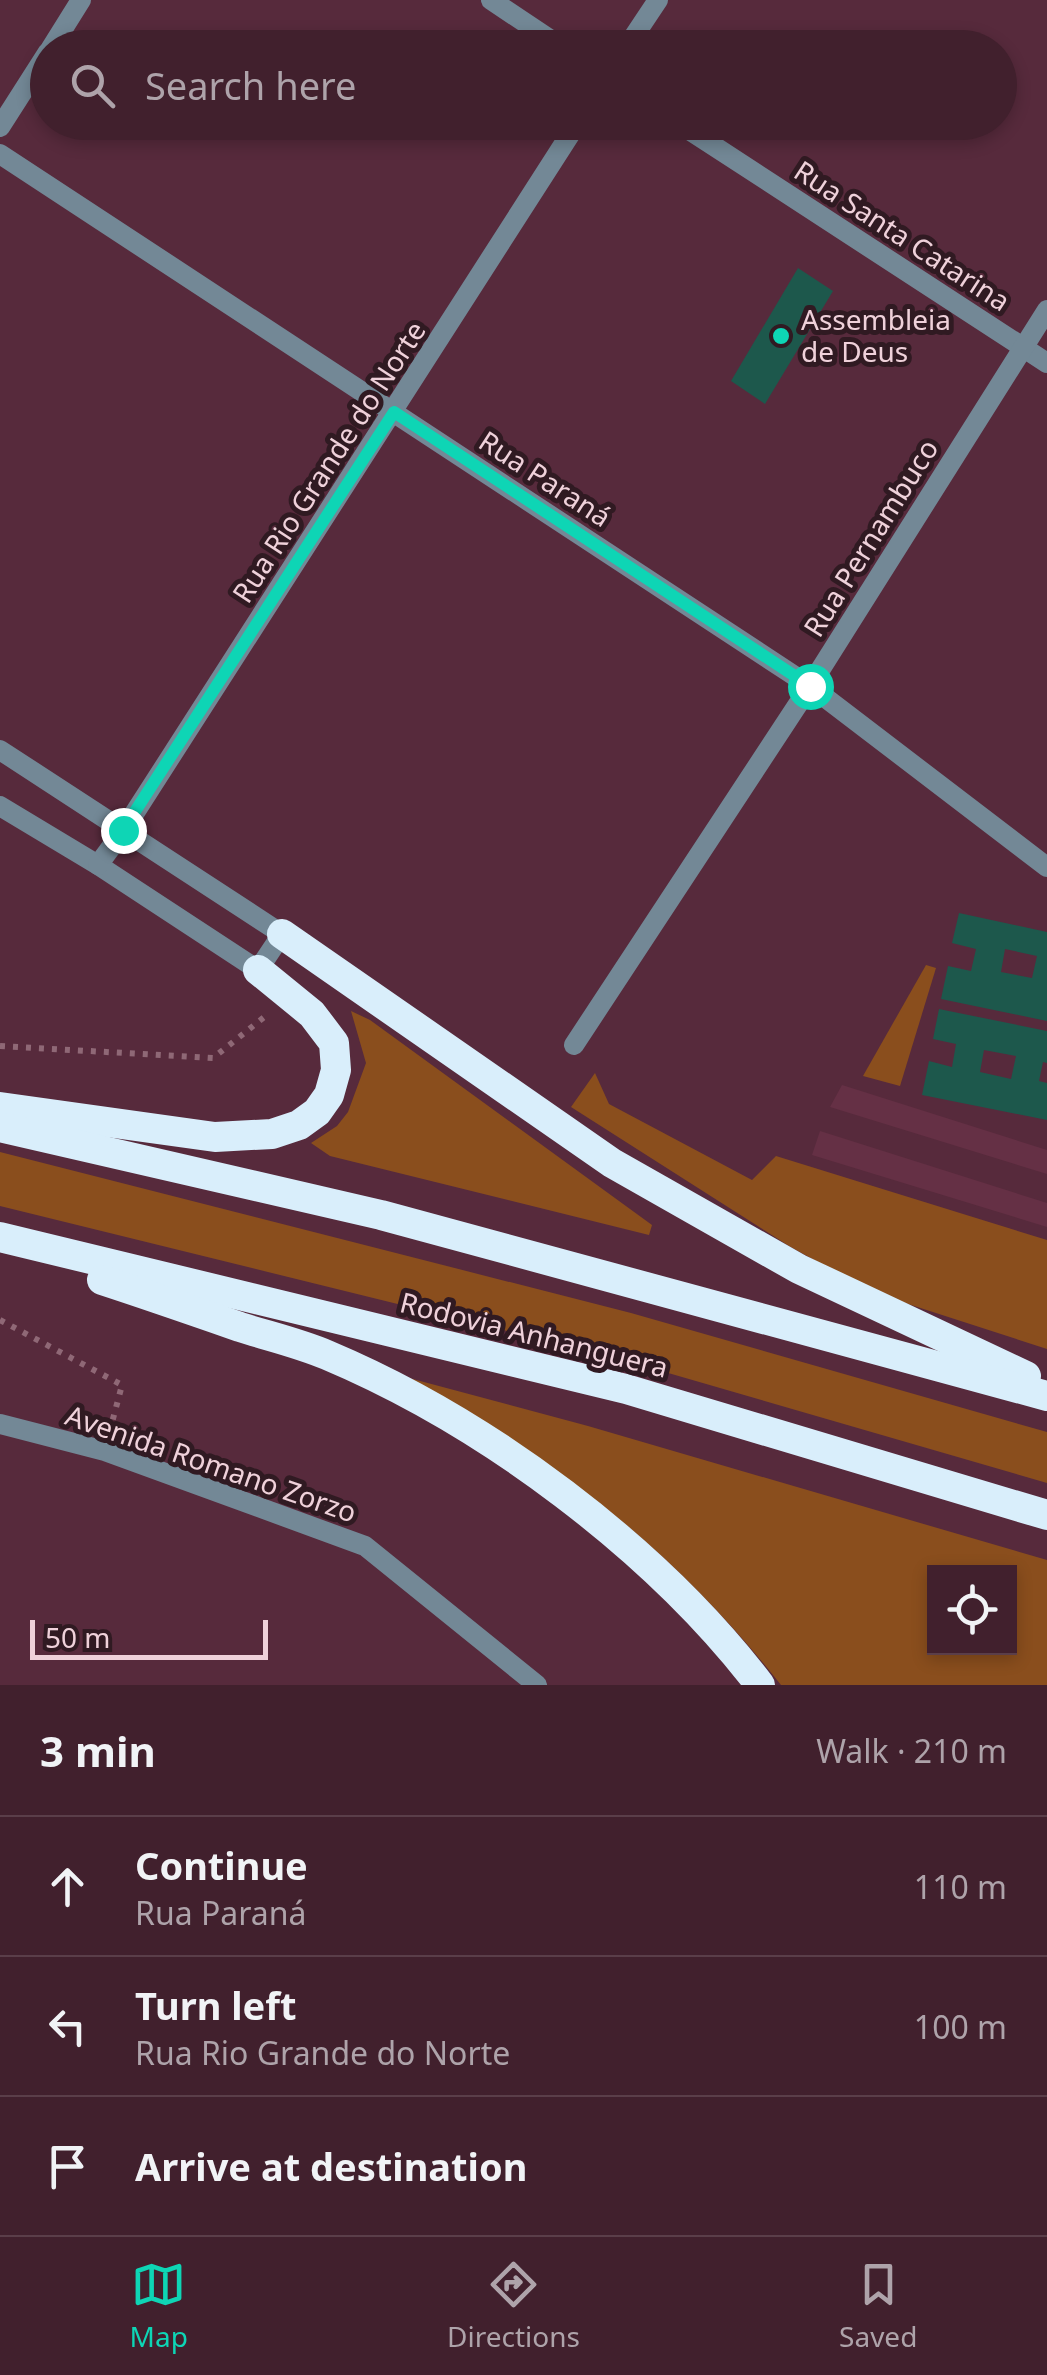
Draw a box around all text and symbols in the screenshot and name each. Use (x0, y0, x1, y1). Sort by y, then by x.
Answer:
search box (30, 30, 1017, 140)
icon: search (65, 58, 120, 113)
text: Search here (145, 59, 356, 111)
street label: Rua Santa Catarina (787, 151, 1018, 319)
place label: Assembleia de Deus (801, 300, 951, 370)
street label: Rua Rio Grande do Norte (223, 313, 434, 610)
marker: Assembleia de Deus (770, 325, 792, 347)
street label: Rua Paraná (472, 421, 619, 535)
street label: Rua Pernambuco (794, 432, 946, 643)
route start (788, 664, 834, 710)
route end (101, 808, 147, 854)
street label: Rodovia Anhanguera (396, 1282, 672, 1386)
street label: Avenida Romano Zorzo (61, 1395, 362, 1531)
map controls (927, 1565, 1017, 1655)
button: locate (927, 1565, 1017, 1655)
scale bar (30, 1615, 268, 1660)
text: 50 m (45, 1618, 111, 1656)
text: 3 min (40, 1722, 156, 1779)
text: Walk · 210 m (816, 1729, 1007, 1772)
text: Continue (135, 1839, 308, 1891)
icon: ahead (40, 1859, 95, 1914)
text: 110 m (914, 1865, 1007, 1908)
text: Rua Paraná (135, 1891, 307, 1934)
text: Turn left (135, 1979, 297, 2031)
icon: left (40, 1999, 95, 2054)
text: 100 m (914, 2005, 1007, 2048)
text: Rua Rio Grande do Norte (135, 2031, 510, 2074)
icon: arrive (40, 2139, 95, 2194)
text: Arrive at destination (135, 2140, 527, 2192)
tab: Map (130, 2257, 188, 2355)
tab: Directions (447, 2257, 580, 2355)
tab: Saved (839, 2257, 917, 2355)

